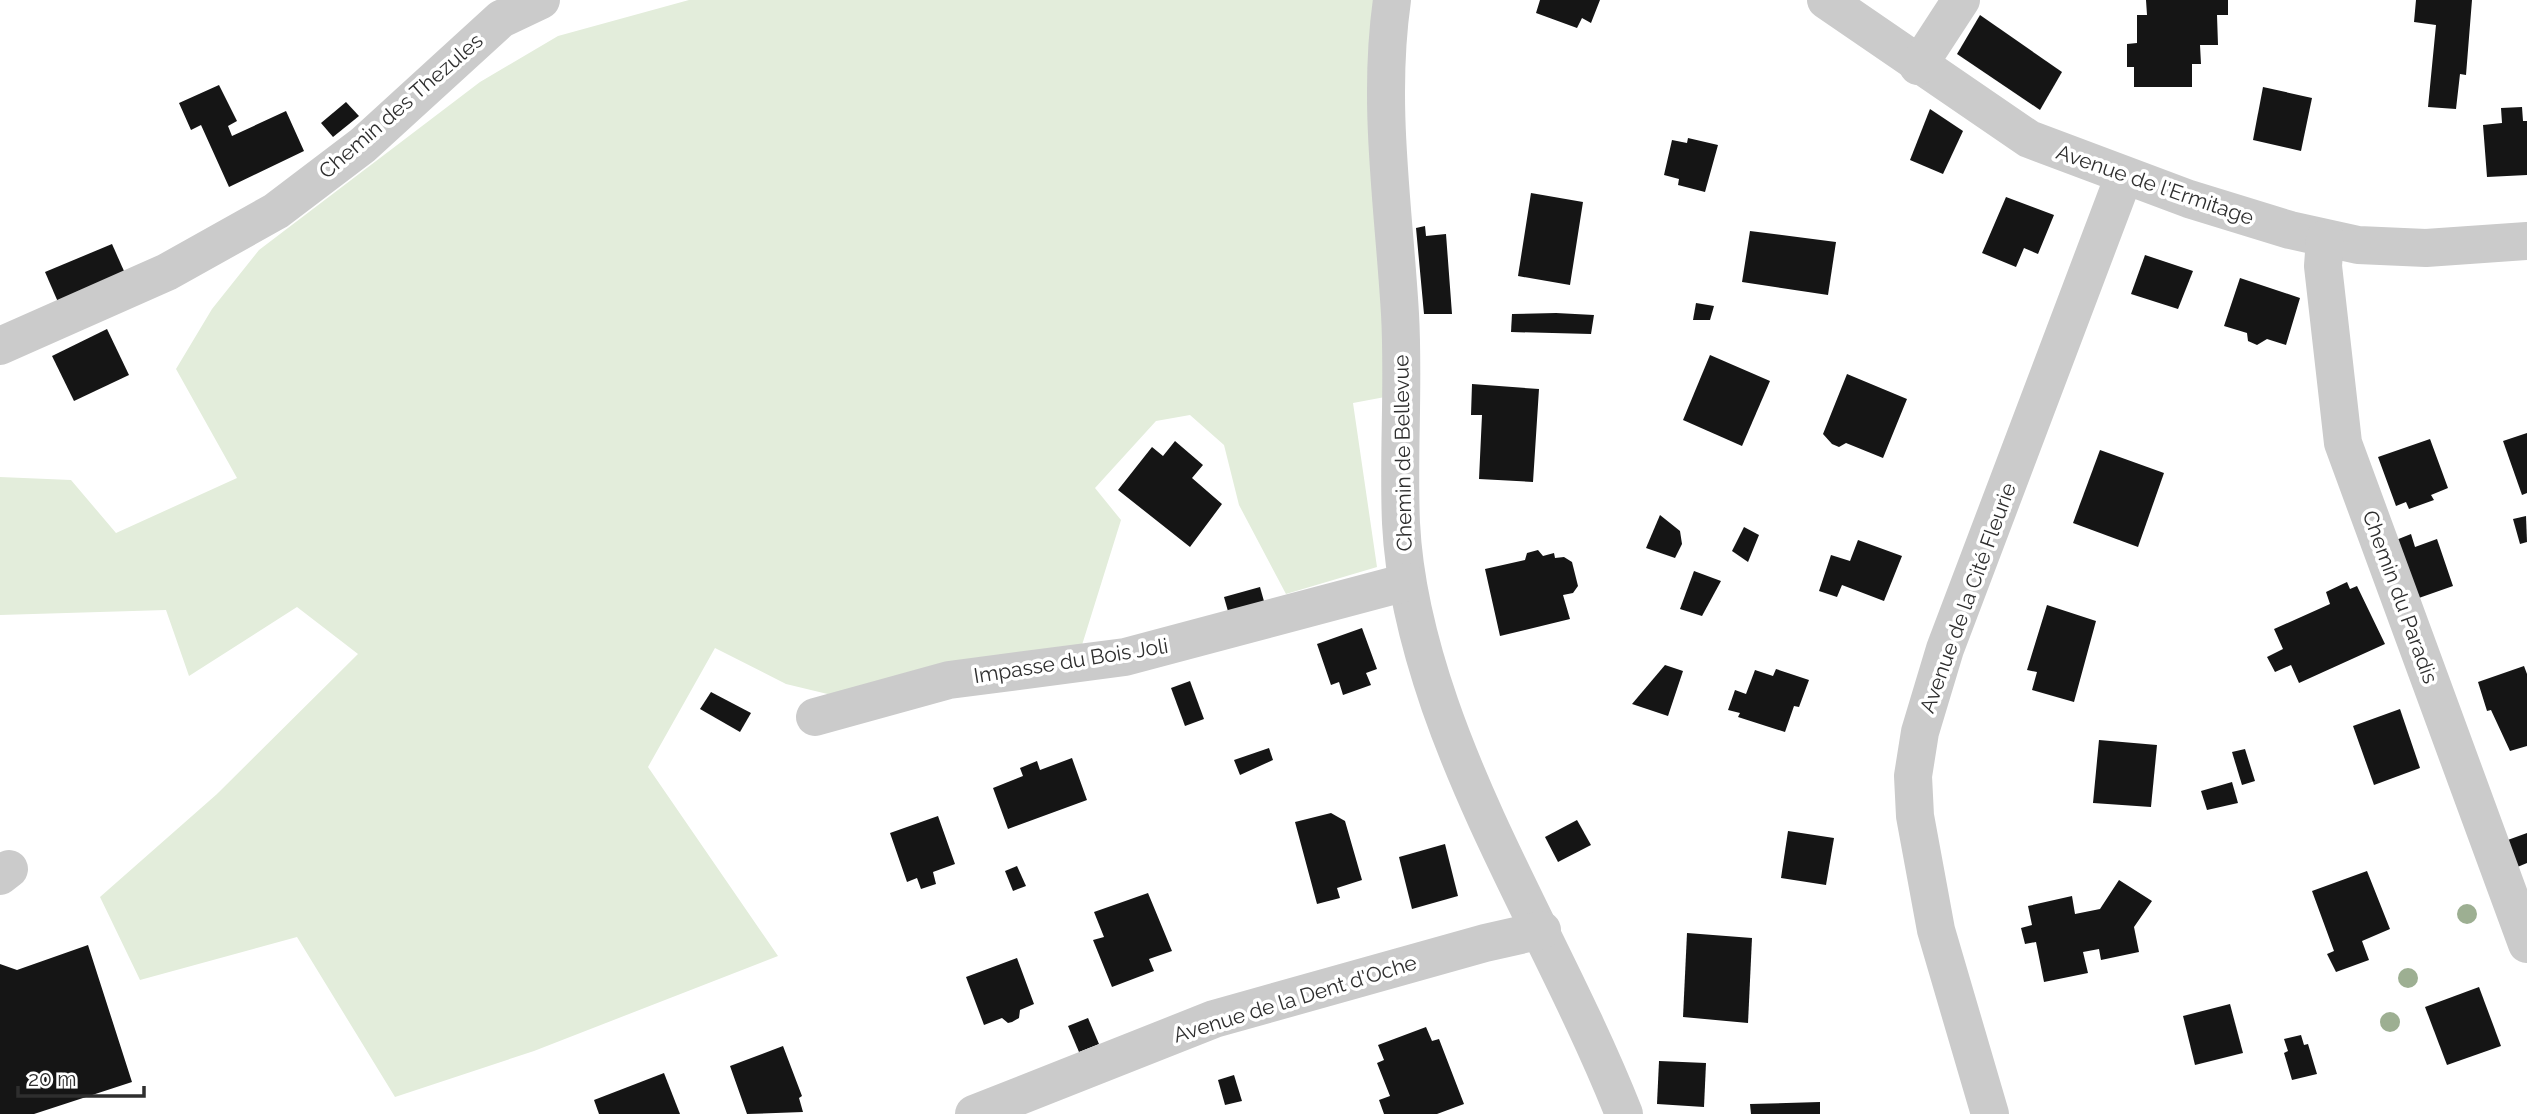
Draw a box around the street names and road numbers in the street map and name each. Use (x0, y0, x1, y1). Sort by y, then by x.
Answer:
street label: Chemin des Thezules (314, 28, 488, 184)
street label: Avenue de l'Ermitage (2053, 139, 2257, 230)
street label: Chemin de Bellevue (1388, 354, 1417, 552)
street label: Avenue de la Cité Fleurie (1914, 479, 2021, 716)
street label: Chemin du Paradis (2358, 507, 2443, 687)
street label: Impasse du Bois Joli (972, 633, 1170, 688)
street label: Avenue de la Dent d'Oche (1170, 950, 1420, 1047)

